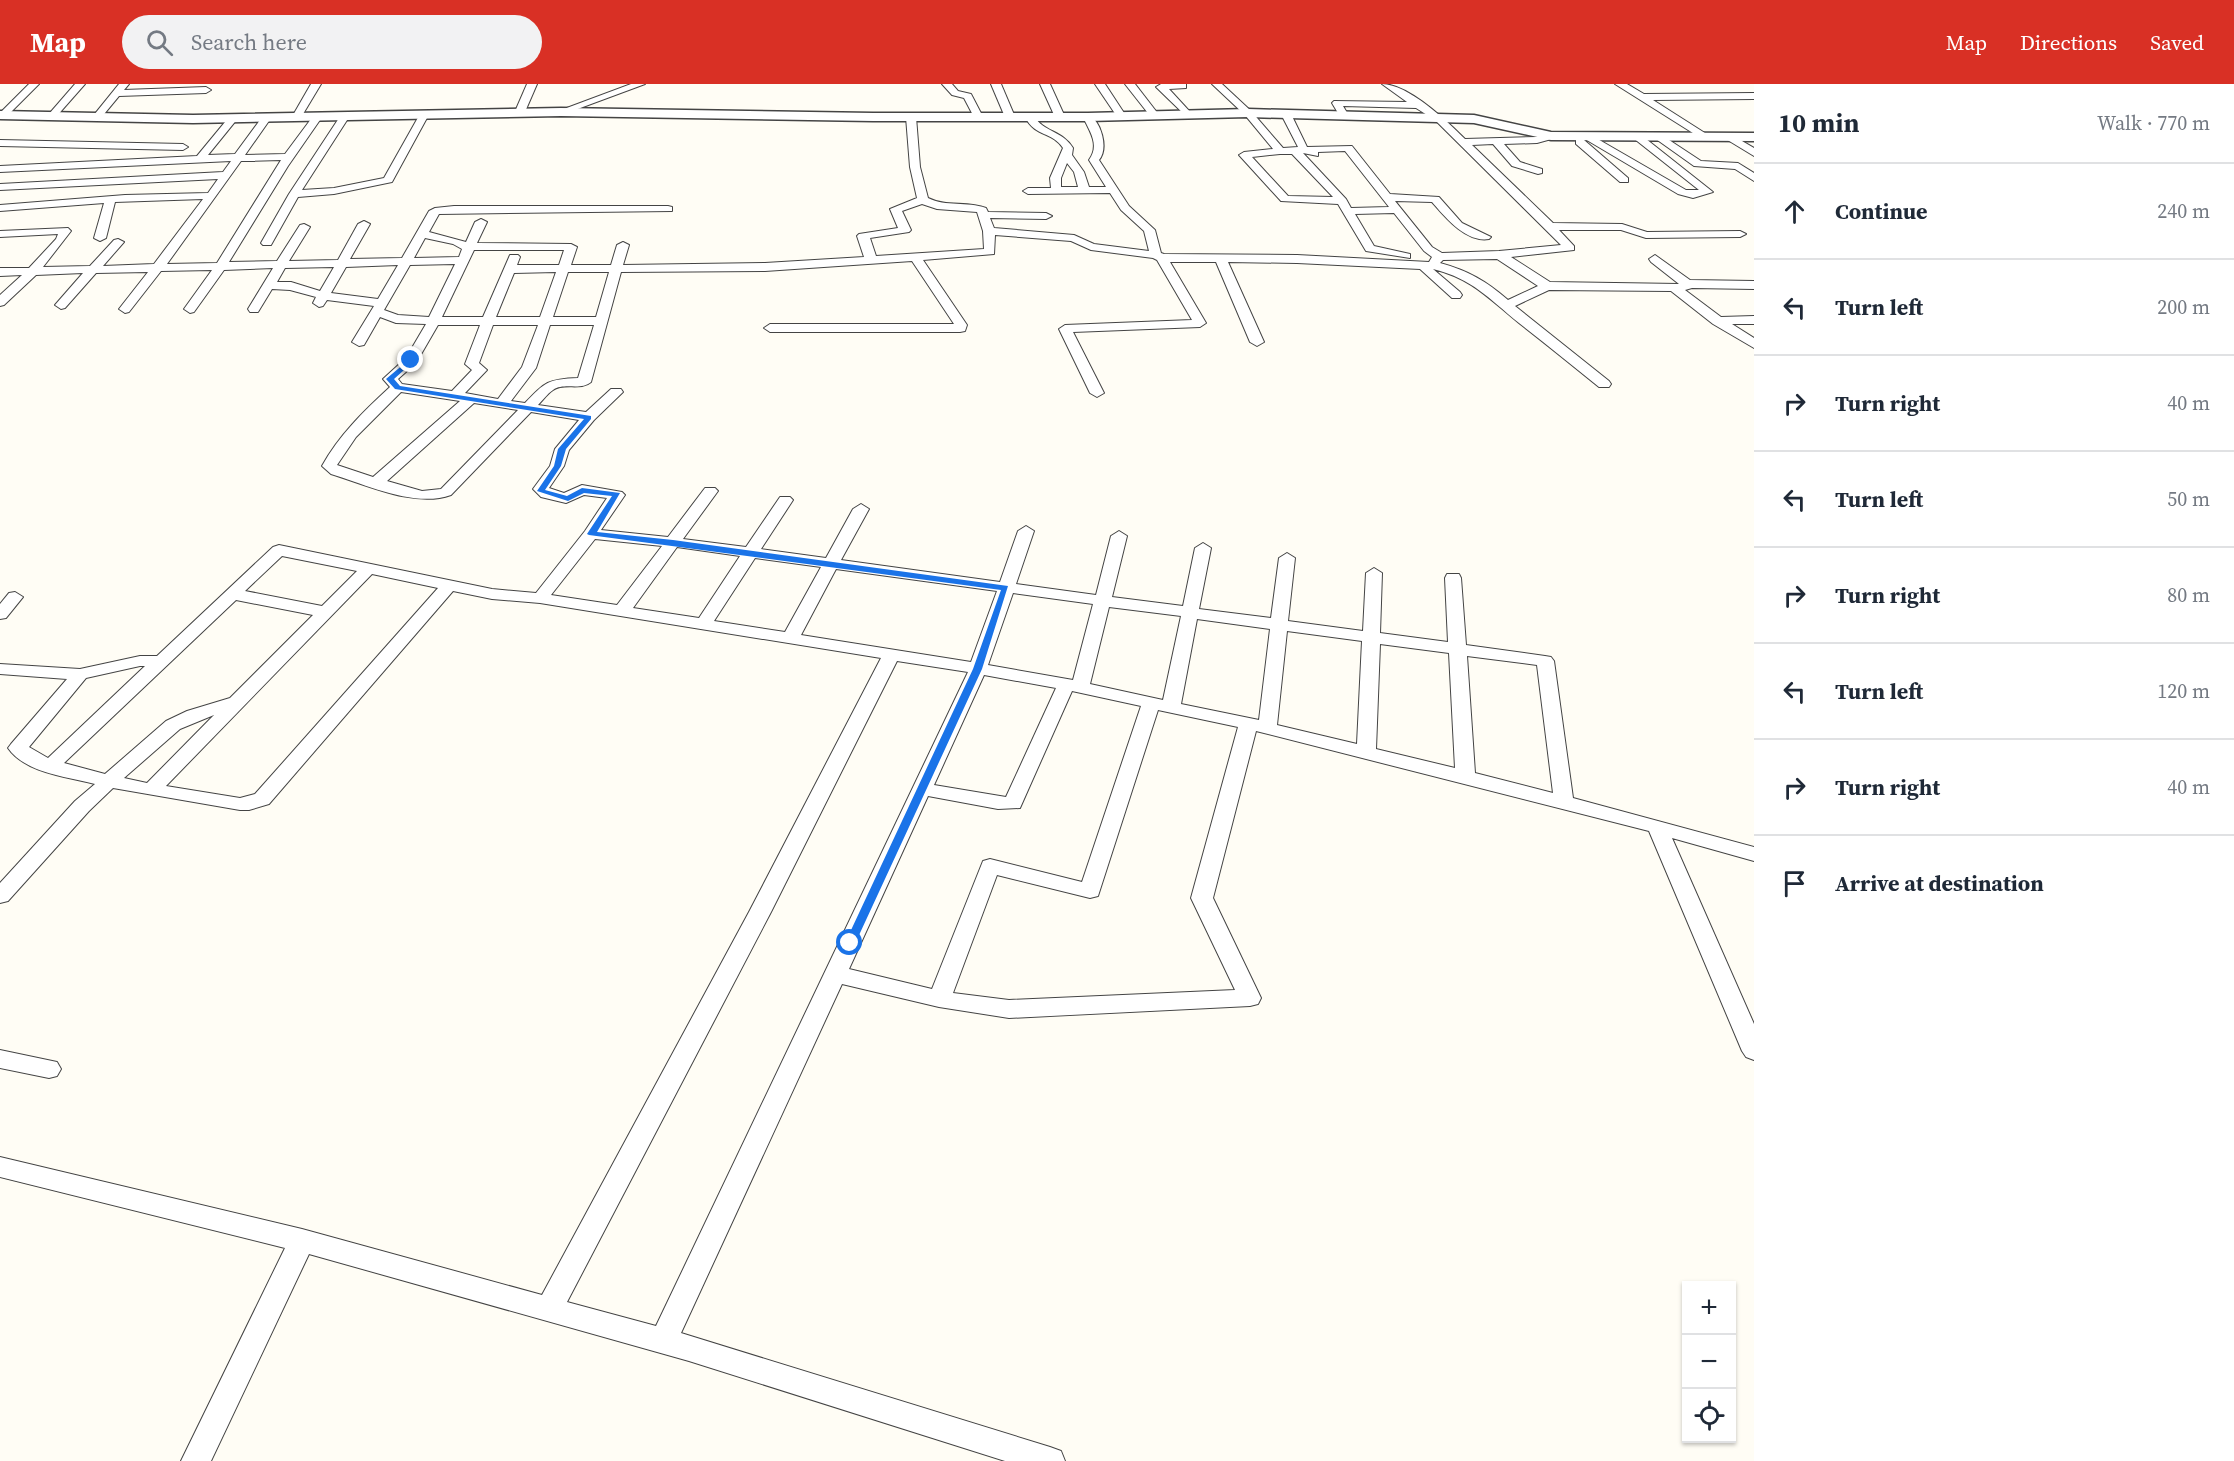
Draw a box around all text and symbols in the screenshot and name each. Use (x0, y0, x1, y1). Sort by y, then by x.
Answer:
search box (122, 15, 542, 69)
text: Map (30, 23, 86, 61)
icon: search (143, 26, 176, 59)
text: Search here (191, 27, 307, 57)
text: Map (1946, 28, 1987, 57)
text: Directions (2020, 28, 2117, 57)
text: Saved (2150, 28, 2204, 57)
text: 10 min (1778, 105, 1860, 141)
text: Walk · 770 m (2097, 109, 2210, 137)
icon: ahead (1778, 195, 1811, 228)
text: Continue (1835, 196, 1928, 226)
text: 240 m (2157, 197, 2210, 225)
icon: left (1778, 291, 1811, 324)
text: Turn left (1835, 292, 1923, 322)
text: 200 m (2157, 293, 2210, 321)
route end (397, 346, 423, 372)
icon: right (1778, 387, 1811, 420)
text: Turn right (1835, 388, 1940, 418)
text: 40 m (2167, 389, 2210, 417)
icon: left (1778, 483, 1811, 516)
text: Turn left (1835, 484, 1923, 514)
text: 50 m (2167, 485, 2210, 513)
icon: right (1778, 579, 1811, 612)
text: Turn right (1835, 580, 1940, 610)
text: 80 m (2167, 581, 2210, 609)
icon: left (1778, 675, 1811, 708)
text: Turn left (1835, 676, 1923, 706)
text: 120 m (2157, 677, 2210, 705)
icon: right (1778, 771, 1811, 804)
text: Turn right (1835, 772, 1940, 802)
text: 40 m (2167, 773, 2210, 801)
icon: arrive (1778, 867, 1811, 900)
text: Arrive at destination (1835, 868, 2044, 898)
route start (836, 929, 862, 955)
map controls (1682, 1281, 1736, 1443)
button: + (1682, 1281, 1736, 1335)
button: − (1682, 1335, 1736, 1389)
button: locate (1682, 1389, 1736, 1443)

